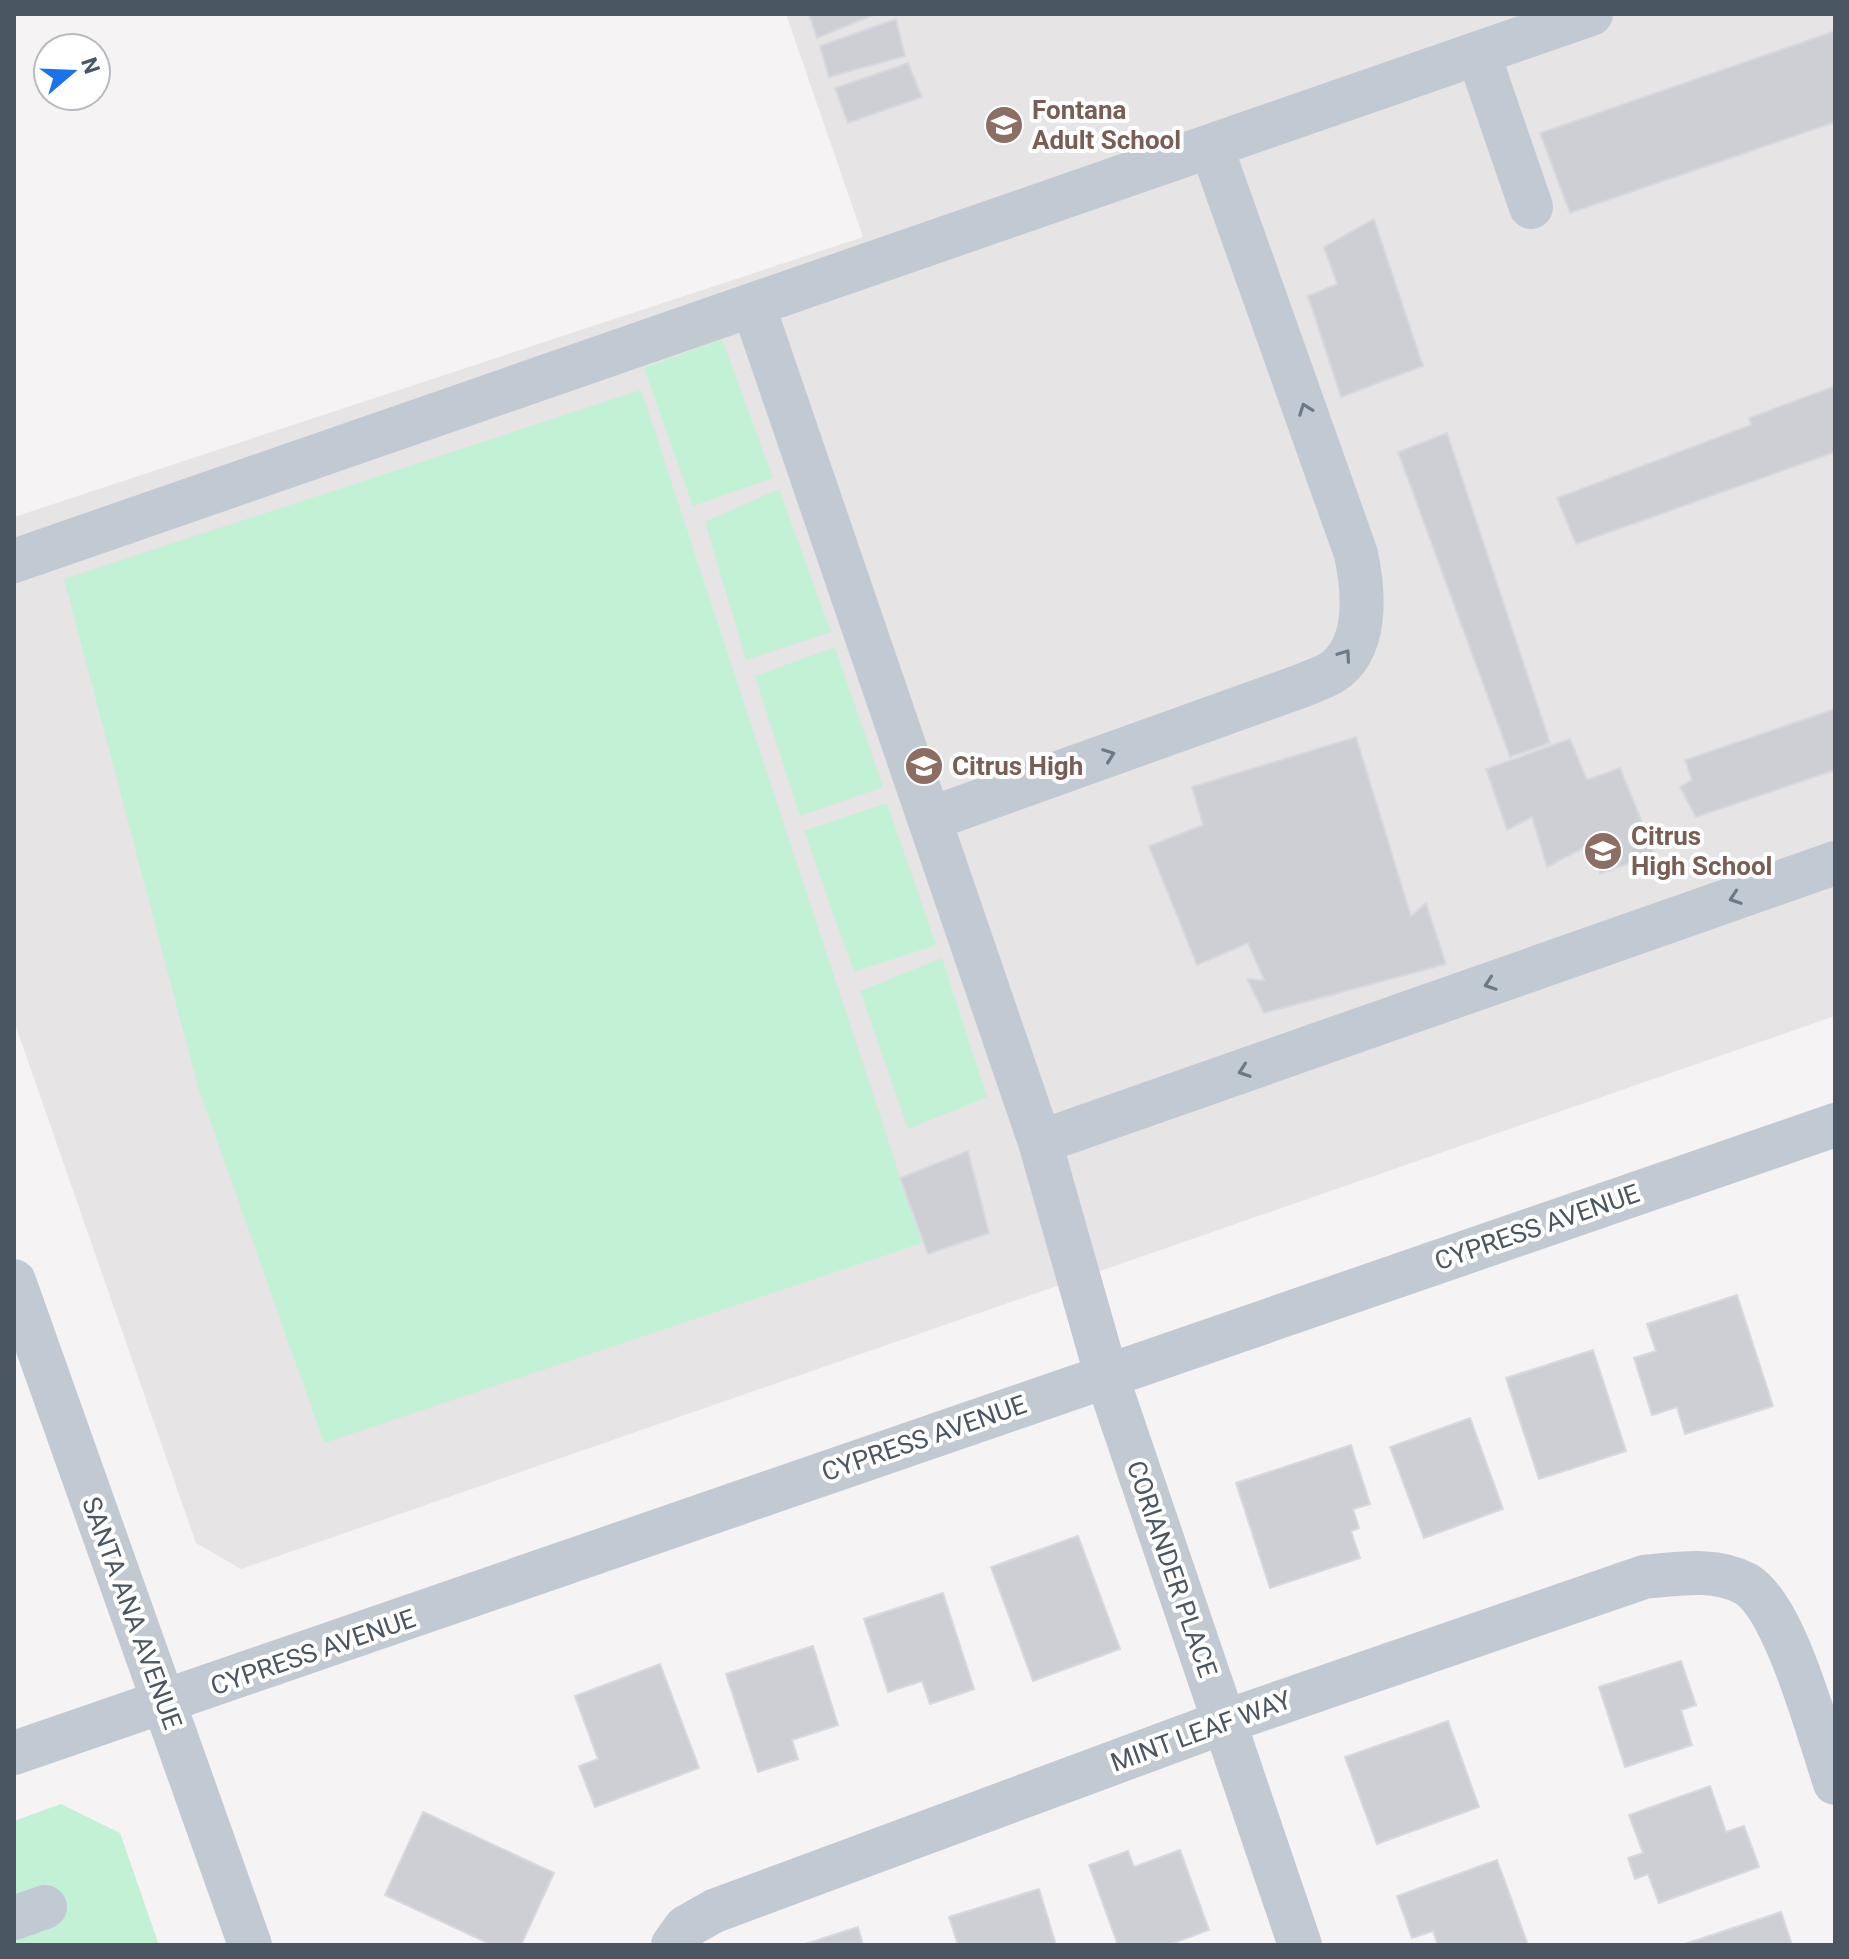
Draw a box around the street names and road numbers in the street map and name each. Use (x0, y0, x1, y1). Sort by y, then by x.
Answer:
street label: CYPRESS AVENUE (1431, 1178, 1643, 1276)
street label: CYPRESS AVENUE (818, 1389, 1030, 1487)
street label: CORIANDER PLACE (1121, 1457, 1223, 1681)
street label: SANTA ANA AVENUE (76, 1493, 188, 1733)
street label: CYPRESS AVENUE (207, 1603, 419, 1701)
street label: MINT LEAF WAY (1107, 1684, 1296, 1778)

